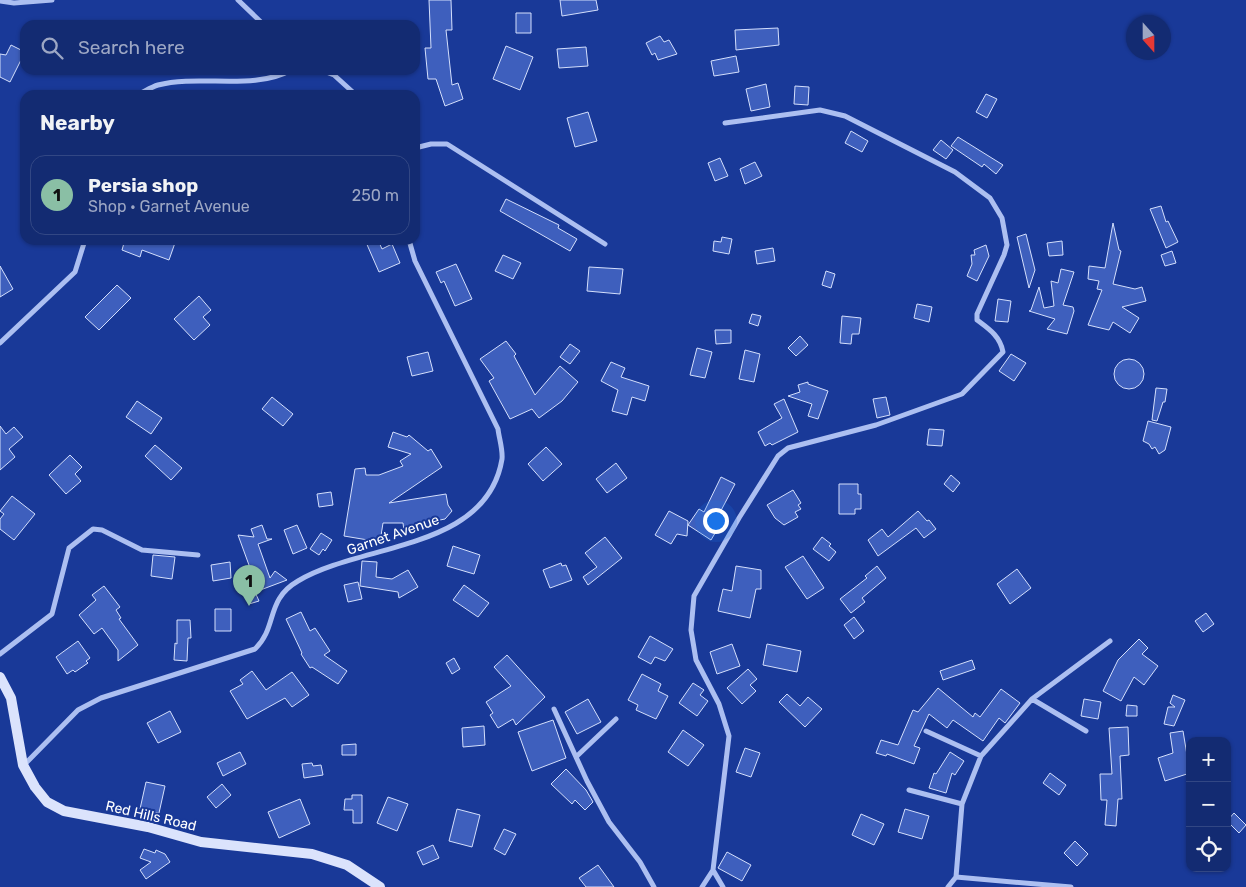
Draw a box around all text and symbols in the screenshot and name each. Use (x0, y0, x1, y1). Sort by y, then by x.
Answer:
north arrow (1126, 15, 1171, 60)
search box (20, 20, 420, 75)
icon: search (38, 34, 66, 62)
text: Search here (78, 36, 185, 59)
text: Nearby (40, 110, 115, 135)
text: Persia shop (88, 174, 198, 197)
text: 1 (53, 186, 61, 205)
text: 250 m (352, 186, 399, 205)
text: Shop · Garnet Avenue (88, 197, 250, 216)
your location (703, 508, 729, 534)
street label: Garnet Avenue (345, 511, 442, 559)
pin: 1 (233, 565, 265, 606)
map controls (1186, 737, 1231, 872)
button: + (1186, 737, 1231, 782)
button: − (1186, 782, 1231, 827)
street label: Red Hills Road (104, 797, 198, 835)
button: locate (1186, 827, 1231, 872)

